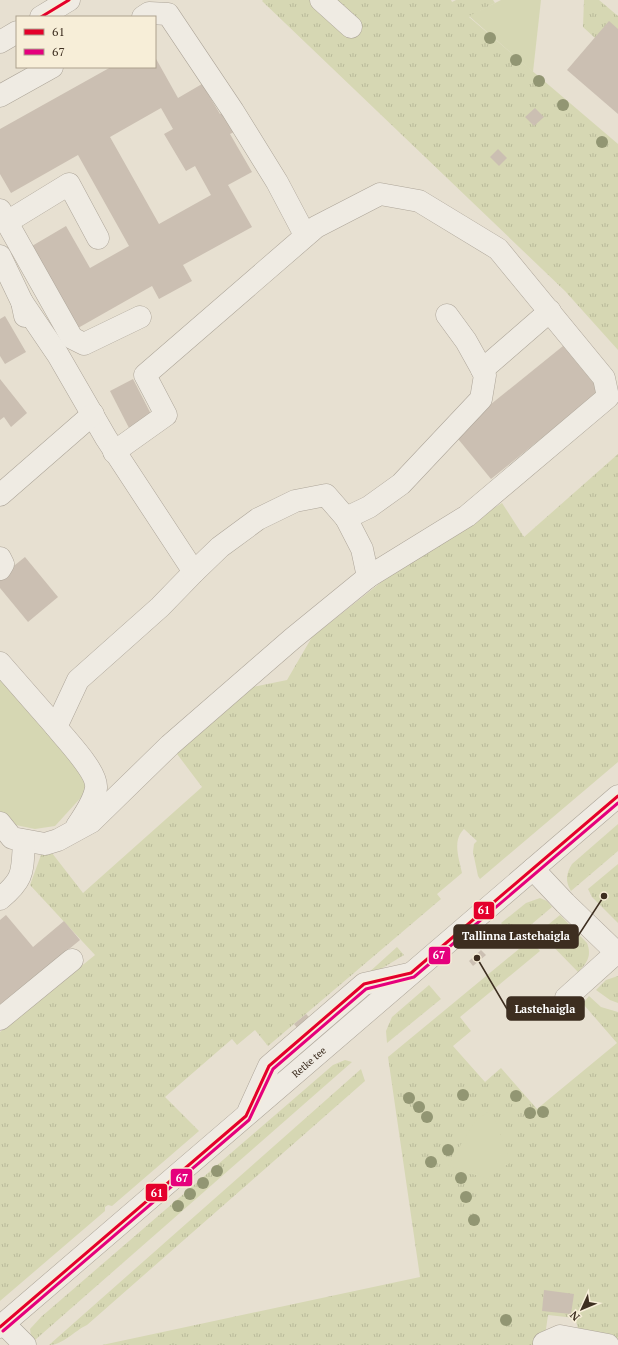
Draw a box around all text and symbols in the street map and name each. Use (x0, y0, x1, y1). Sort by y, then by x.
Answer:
legend (16, 16, 156, 68)
text: 61 (52, 24, 65, 39)
text: 67 (52, 44, 65, 59)
line badge: 61 (473, 901, 495, 920)
text: 61 (478, 903, 490, 917)
callout: Tallinna Lastehaigla (454, 925, 578, 948)
text: Tallinna Lastehaigla (462, 929, 570, 943)
line badge: 67 (428, 946, 451, 965)
text: 67 (433, 948, 445, 962)
callout: Lastehaigla (507, 997, 584, 1020)
text: Lastehaigla (515, 1002, 575, 1016)
street label: Retke tee (289, 1044, 329, 1081)
line badge: 67 (170, 1168, 193, 1187)
text: 67 (176, 1171, 188, 1185)
line badge: 61 (145, 1183, 168, 1202)
text: 61 (151, 1186, 163, 1200)
north arrow (562, 1289, 602, 1329)
text: N (566, 1308, 583, 1324)

